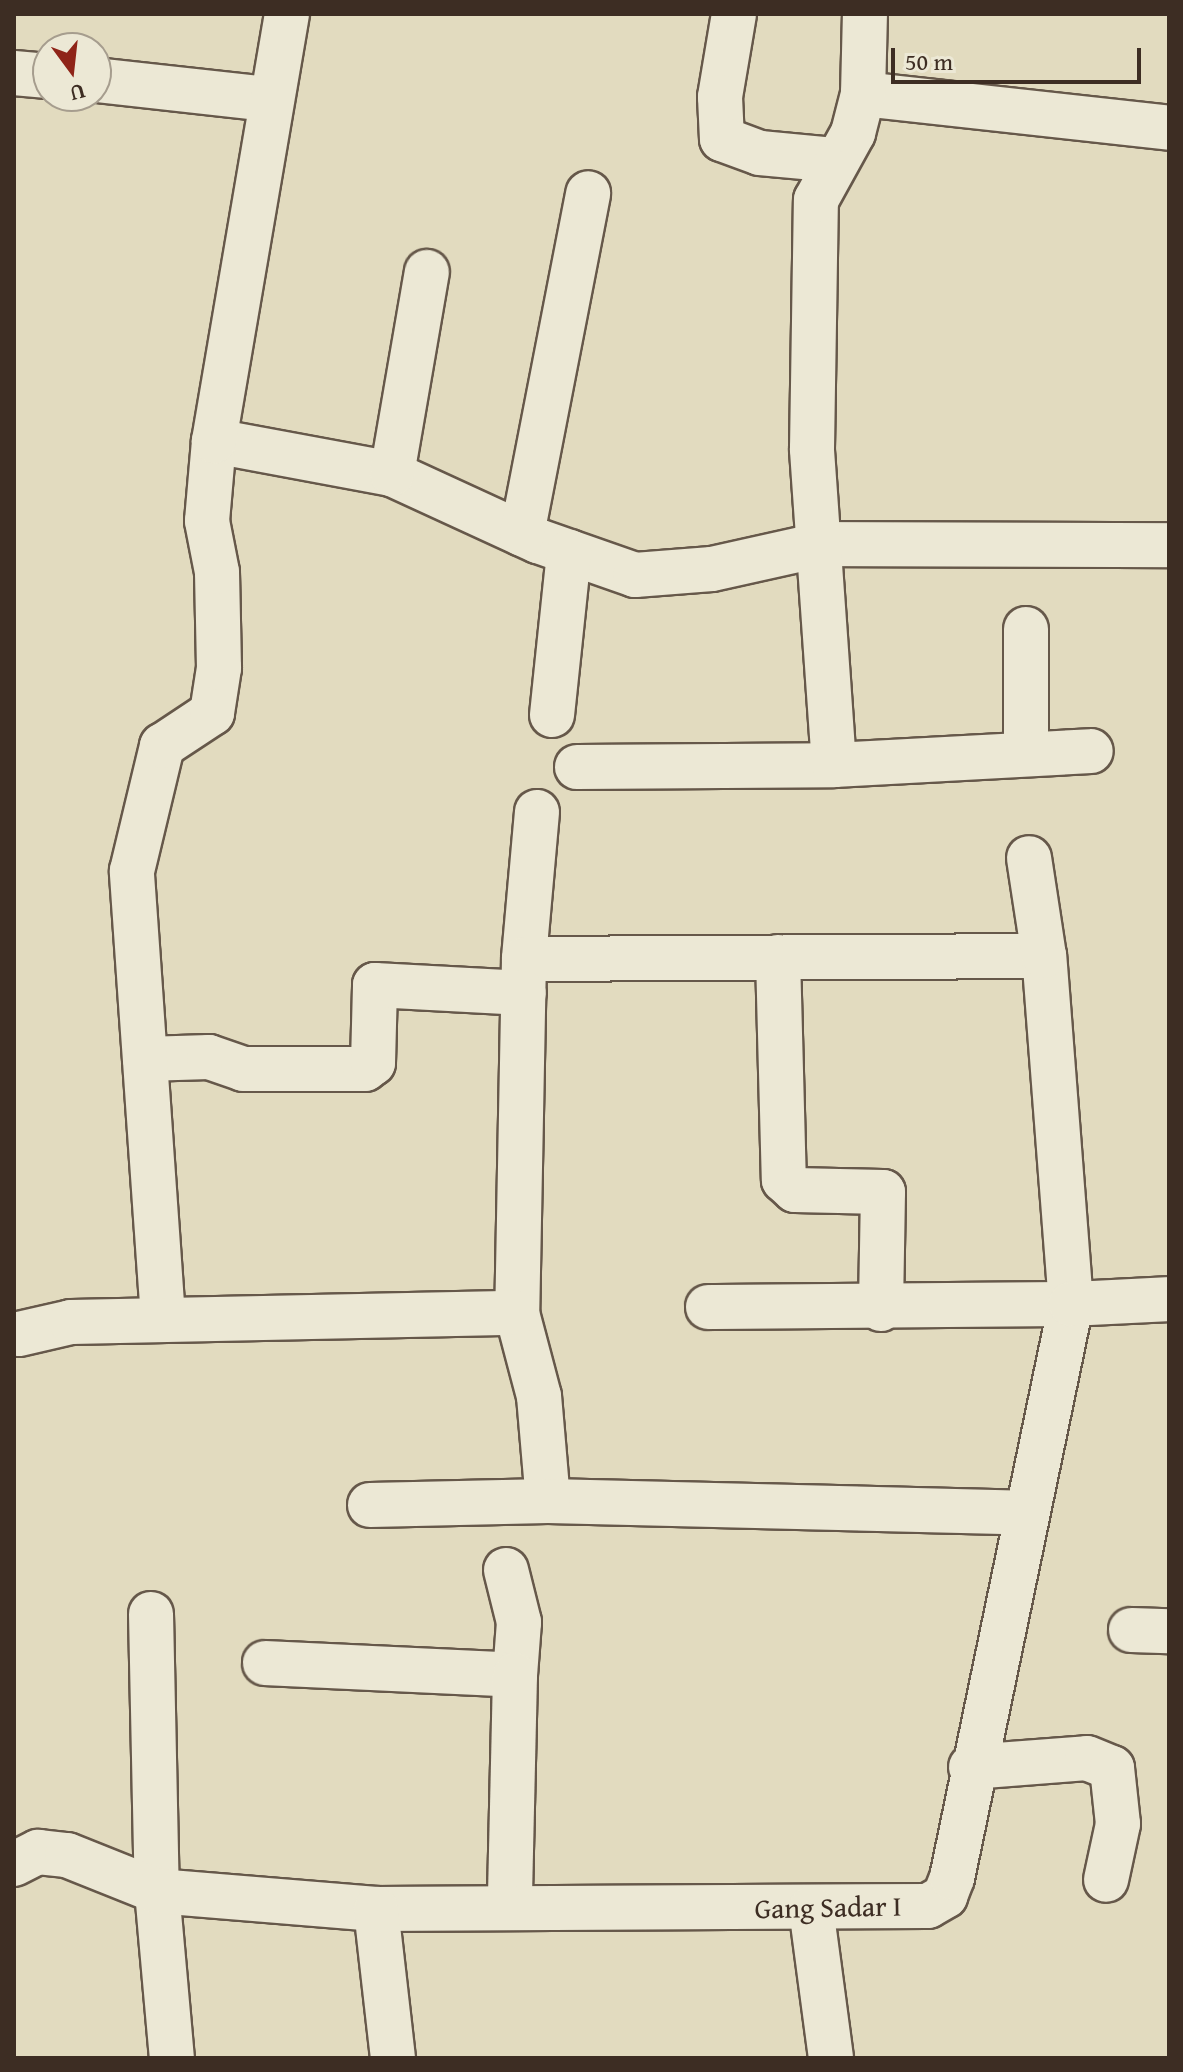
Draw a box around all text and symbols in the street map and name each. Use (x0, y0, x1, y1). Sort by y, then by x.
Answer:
north arrow (32, 32, 112, 112)
scale bar (895, 32, 1145, 82)
text: 50 m (905, 44, 953, 79)
text: U (66, 76, 89, 111)
street label: Gang Sadar I (754, 1889, 902, 1925)

